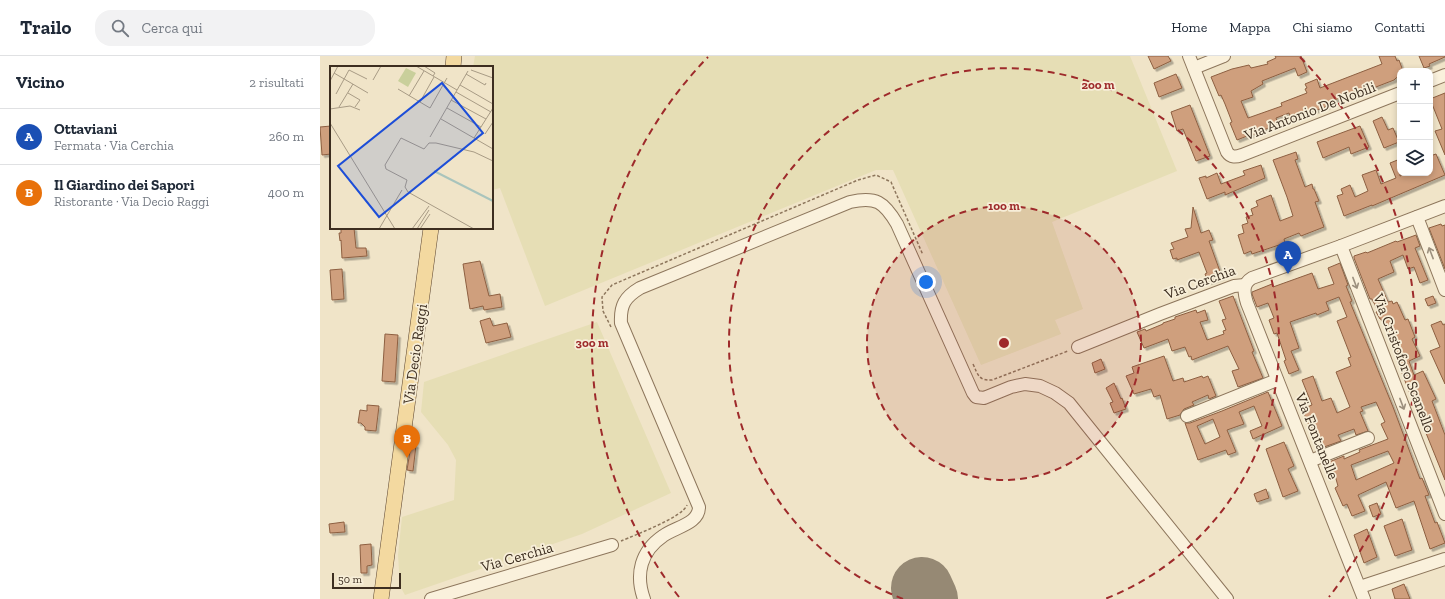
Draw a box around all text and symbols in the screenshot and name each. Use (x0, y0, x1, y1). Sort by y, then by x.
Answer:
search box (95, 10, 375, 46)
text: Trailo (20, 16, 71, 39)
icon: search (109, 17, 131, 39)
text: Cerca qui (141, 19, 203, 37)
text: Home (1171, 19, 1207, 36)
text: Mappa (1229, 19, 1270, 36)
text: Chi siamo (1292, 19, 1352, 36)
text: Contatti (1374, 19, 1425, 36)
inset map (330, 66, 493, 229)
map controls (1397, 68, 1433, 176)
button: + (1397, 68, 1433, 104)
text: Vicino (16, 72, 64, 92)
text: 2 risultati (249, 75, 304, 90)
text: 200 m (1081, 78, 1115, 92)
street label: Via Antonio De Nobili (1241, 78, 1378, 145)
button: − (1397, 104, 1433, 140)
text: Ottaviani (54, 120, 117, 138)
text: A (25, 129, 33, 144)
text: 260 m (269, 129, 304, 144)
text: Fermata · Via Cerchia (54, 138, 174, 153)
button: layers (1397, 140, 1433, 176)
text: Il Giardino dei Sapori (54, 176, 194, 194)
text: B (25, 185, 33, 200)
text: 400 m (268, 185, 304, 200)
text: Ristorante · Via Decio Raggi (54, 194, 209, 209)
text: 100 m (988, 199, 1020, 213)
pin: A (1275, 241, 1301, 274)
one-way arrow (1426, 248, 1434, 260)
street label: Via Cerchia (1161, 261, 1238, 303)
your location (916, 272, 936, 292)
one-way arrow (1352, 276, 1360, 288)
street label: Via Cristoforo Scanello (1369, 290, 1439, 435)
street label: Via Decio Raggi (399, 303, 431, 406)
text: 300 m (576, 336, 609, 350)
centre of rings (997, 336, 1011, 350)
street label: Via Fontanelle (1291, 389, 1343, 482)
one-way arrow (1399, 397, 1407, 409)
pin: B (394, 425, 420, 458)
street label: Via Cerchia (478, 538, 555, 576)
scale bar (332, 571, 401, 590)
text: 50 m (338, 573, 362, 586)

